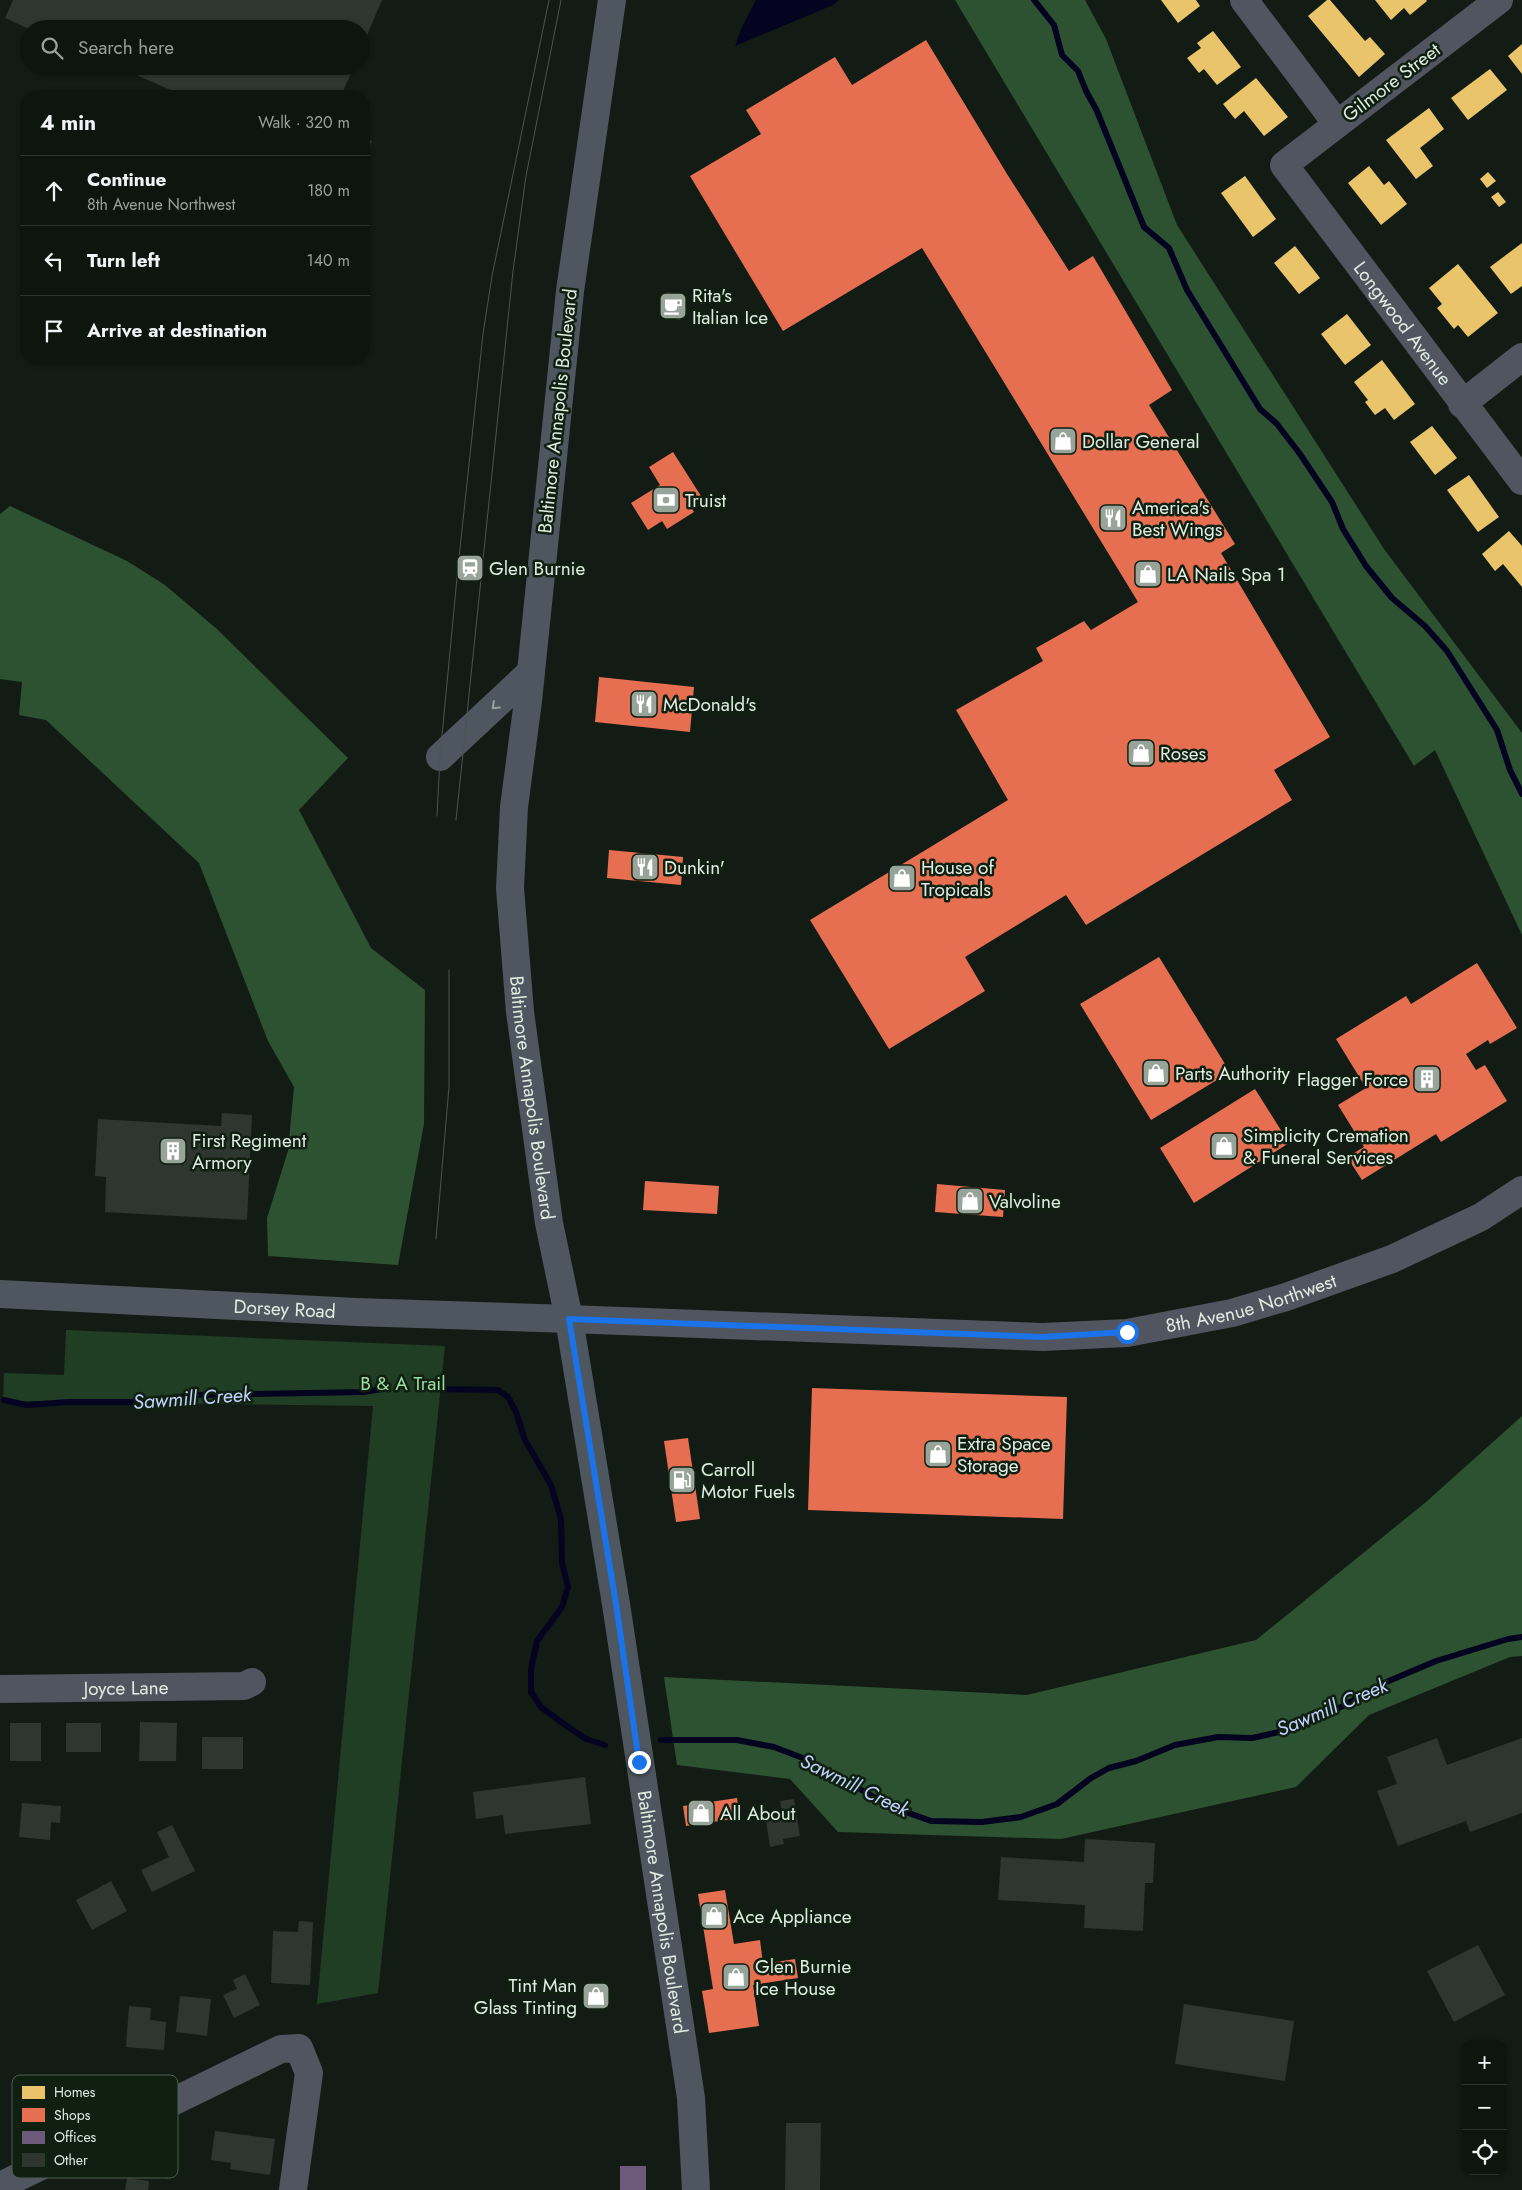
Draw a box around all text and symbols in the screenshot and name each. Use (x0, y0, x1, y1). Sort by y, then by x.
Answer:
search box (20, 20, 370, 75)
icon: search (38, 34, 66, 62)
text: Search here (78, 34, 174, 61)
street label: Gilmore Street (1337, 36, 1446, 128)
text: 4 min (40, 108, 96, 138)
text: Walk · 320 m (258, 111, 350, 134)
text: Continue (87, 166, 166, 193)
icon: ahead (40, 177, 68, 205)
text: 180 m (307, 179, 350, 202)
text: 8th Avenue Northwest (87, 193, 235, 216)
icon: left (40, 247, 68, 275)
text: Turn left (87, 247, 160, 274)
text: 140 m (307, 249, 350, 272)
street label: Longwood Avenue (1347, 256, 1458, 391)
place label: Rita's Italian Ice (692, 282, 768, 331)
street label: Baltimore Annapolis Boulevard (531, 287, 584, 535)
cafe icon: Rita's Italian Ice (658, 291, 688, 321)
icon: arrive (40, 317, 68, 345)
text: Arrive at destination (87, 317, 267, 344)
shop icon: Dollar General (1048, 426, 1078, 456)
place label: Dollar General (1082, 428, 1200, 455)
bank icon: Truist (651, 485, 681, 515)
place label: Truist (685, 487, 726, 514)
place label: America's Best Wings (1132, 494, 1223, 543)
restaurant icon: America's Best Wings (1098, 503, 1128, 533)
station icon: Glen Burnie (455, 553, 485, 583)
place label: Glen Burnie (489, 555, 586, 582)
shop icon: LA Nails Spa 1 (1133, 559, 1163, 589)
place label: LA Nails Spa 1 (1167, 561, 1286, 588)
restaurant icon: McDonald's (629, 689, 659, 719)
place label: McDonald's (663, 691, 757, 718)
one-way arrow (492, 700, 501, 709)
shop icon: Roses (1126, 738, 1156, 768)
place label: Roses (1160, 740, 1206, 767)
restaurant icon: Dunkin' (630, 852, 660, 882)
place label: Dunkin' (664, 854, 725, 881)
place label: House of Tropicals (921, 854, 994, 903)
shop icon: House of Tropicals (887, 863, 917, 893)
street label: Baltimore Annapolis Boulevard (503, 975, 561, 1221)
shop icon: Parts Authority (1141, 1058, 1171, 1088)
place label: Parts Authority (1175, 1060, 1290, 1087)
building icon: Flagger Force (1412, 1064, 1442, 1094)
place label: Flagger Force (1297, 1066, 1408, 1093)
place label: Simplicity Cremation & Funeral Services (1243, 1122, 1409, 1171)
place label: First Regiment Armory (192, 1127, 307, 1176)
shop icon: Simplicity Cremation & Funeral Services (1209, 1131, 1239, 1161)
building icon: First Regiment Armory (158, 1136, 188, 1166)
shop icon: Valvoline (955, 1186, 985, 1216)
place label: Valvoline (989, 1188, 1061, 1215)
street label: 8th Avenue Northwest (1163, 1267, 1341, 1339)
street label: Dorsey Road (233, 1293, 336, 1325)
route start (1116, 1321, 1139, 1344)
park label: B & A Trail (360, 1370, 446, 1397)
water label: Sawmill Creek (132, 1380, 253, 1417)
place label: Extra Space Storage (957, 1430, 1051, 1479)
shop icon: Extra Space Storage (923, 1439, 953, 1469)
place label: Carroll Motor Fuels (701, 1456, 795, 1505)
fuel station icon: Carroll Motor Fuels (667, 1465, 697, 1495)
water label: Sawmill Creek (1272, 1670, 1394, 1744)
street label: Joyce Lane (80, 1674, 169, 1702)
water label: Sawmill Creek (795, 1747, 916, 1825)
route end (628, 1751, 651, 1774)
street label: Baltimore Annapolis Boulevard (630, 1788, 694, 2036)
shop icon: All About (686, 1798, 716, 1828)
place label: All About (720, 1800, 796, 1827)
shop icon: Ace Appliance (699, 1901, 729, 1931)
place label: Ace Appliance (733, 1903, 852, 1930)
place label: Glen Burnie Ice House (755, 1953, 852, 2002)
shop icon: Glen Burnie Ice House (721, 1962, 751, 1992)
place label: Tint Man Glass Tinting (474, 1972, 577, 2021)
shop icon: Tint Man Glass Tinting (581, 1981, 611, 2011)
map controls (1462, 2040, 1507, 2175)
button: + (1462, 2040, 1507, 2085)
legend (12, 2075, 178, 2178)
text: Homes (54, 2082, 96, 2102)
button: − (1462, 2085, 1507, 2130)
text: Shops (54, 2105, 91, 2125)
text: Offices (54, 2127, 97, 2147)
button: locate (1462, 2130, 1507, 2175)
text: Other (54, 2150, 88, 2170)

